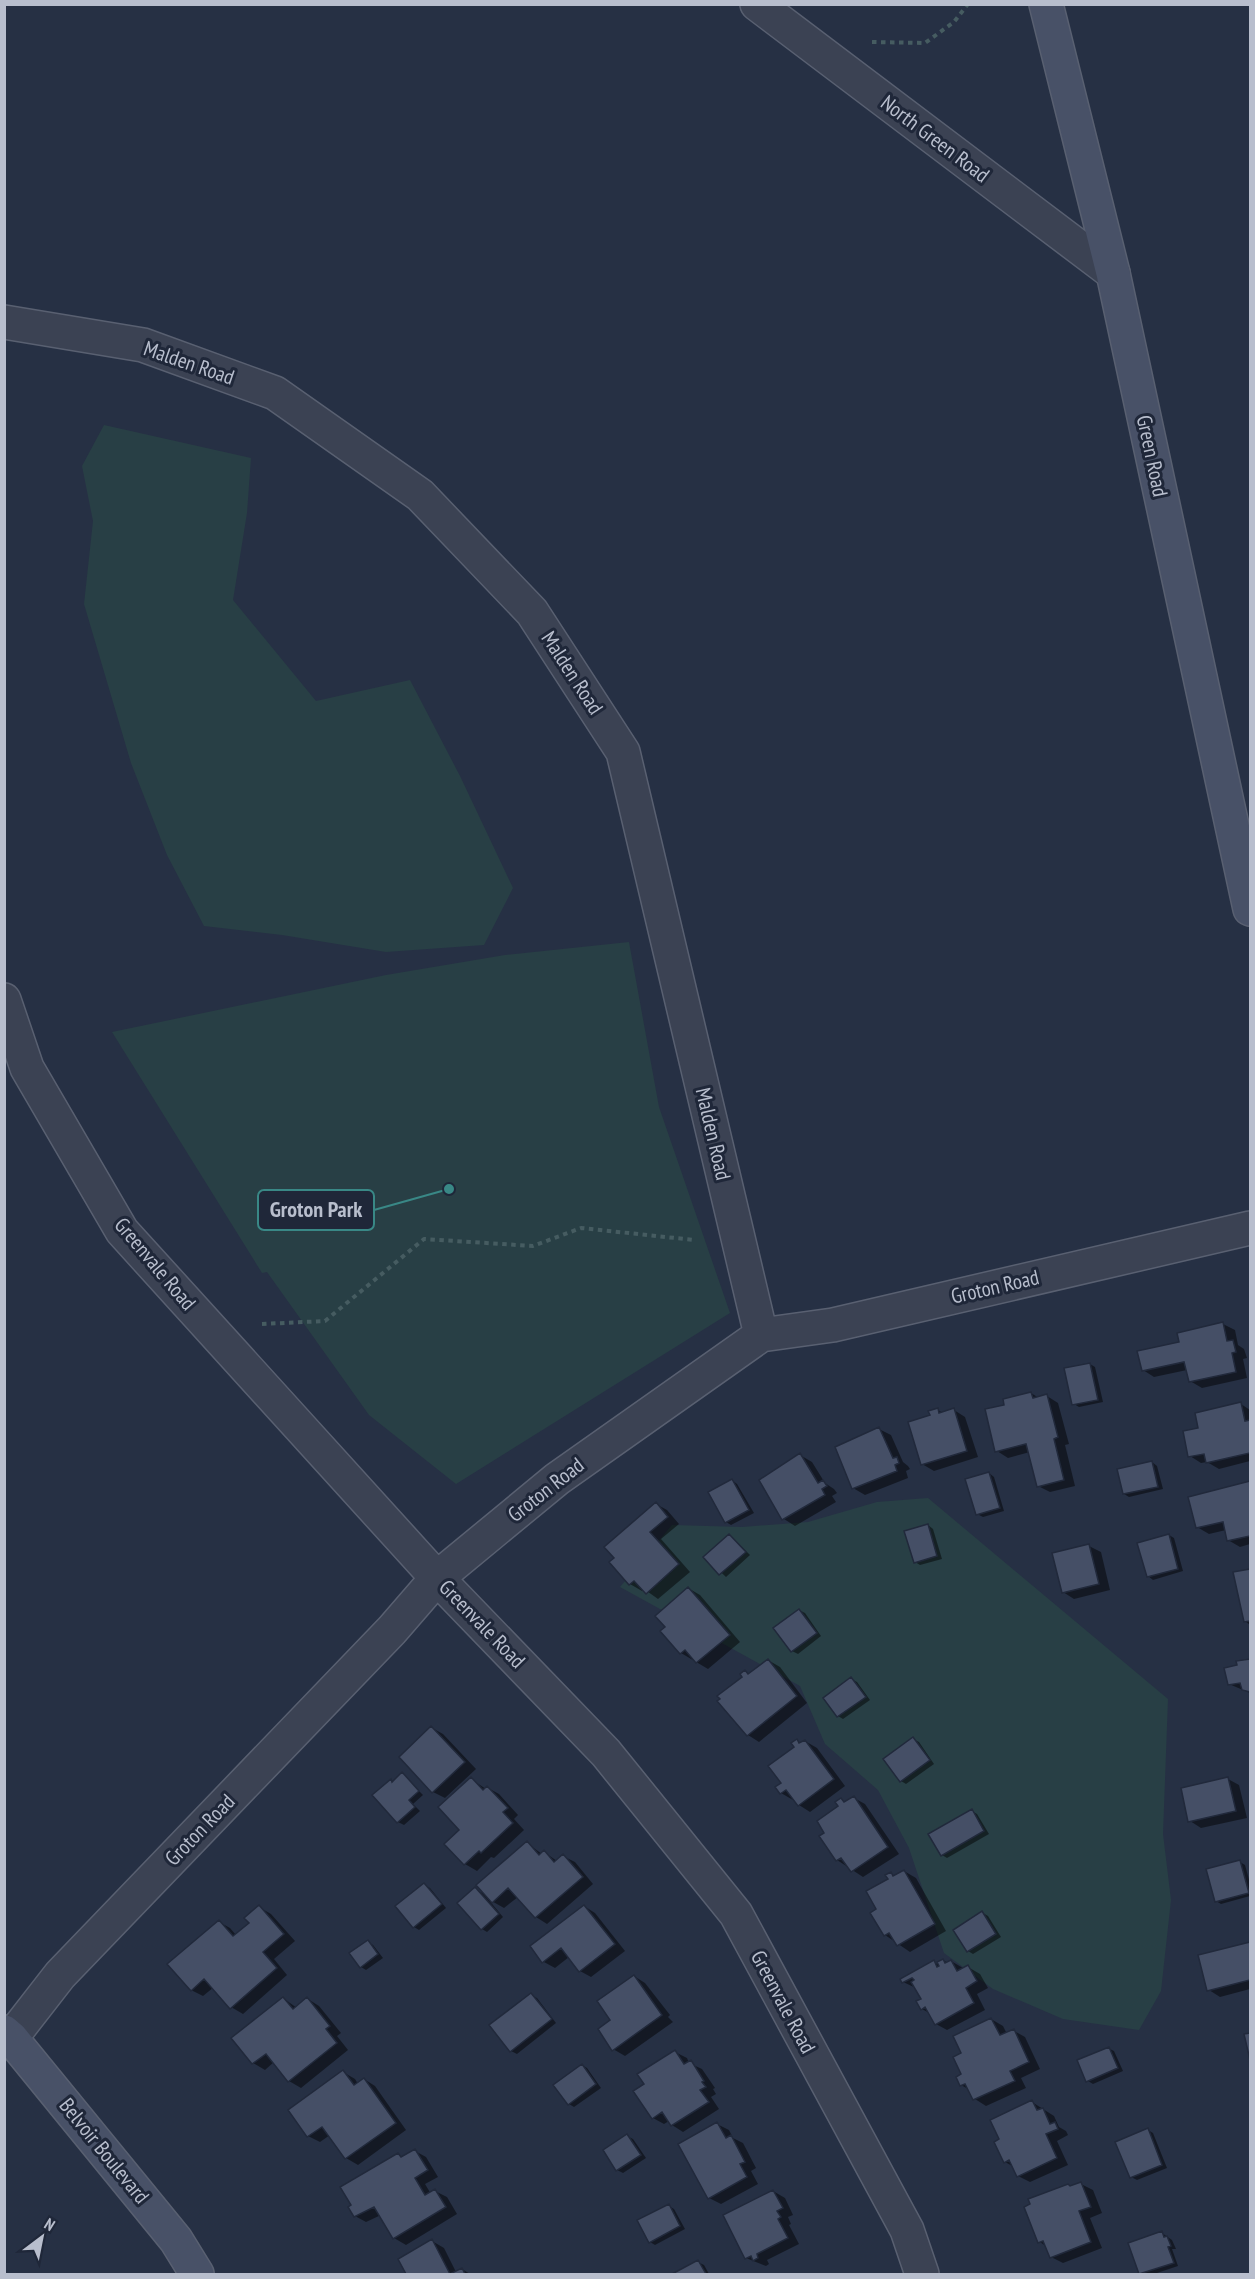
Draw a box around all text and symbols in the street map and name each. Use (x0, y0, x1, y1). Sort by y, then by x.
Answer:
street label: North Green Road (876, 89, 995, 188)
street label: Malden Road (140, 334, 238, 391)
street label: Green Road (1131, 413, 1174, 499)
street label: Malden Road (536, 626, 609, 719)
street label: Malden Road (690, 1085, 737, 1183)
callout: Groton Park (258, 1190, 374, 1230)
text: Groton Park (270, 1195, 363, 1223)
street label: Greenvale Road (109, 1212, 202, 1316)
street label: Groton Road (948, 1263, 1041, 1310)
street label: Groton Road (502, 1451, 589, 1528)
street label: Greenvale Road (433, 1574, 531, 1674)
street label: Groton Road (159, 1788, 240, 1871)
street label: Greenvale Road (745, 1946, 822, 2058)
street label: Belvoir Boulevard (54, 2092, 155, 2209)
north arrow (12, 2207, 72, 2267)
text: N (41, 2214, 59, 2235)

